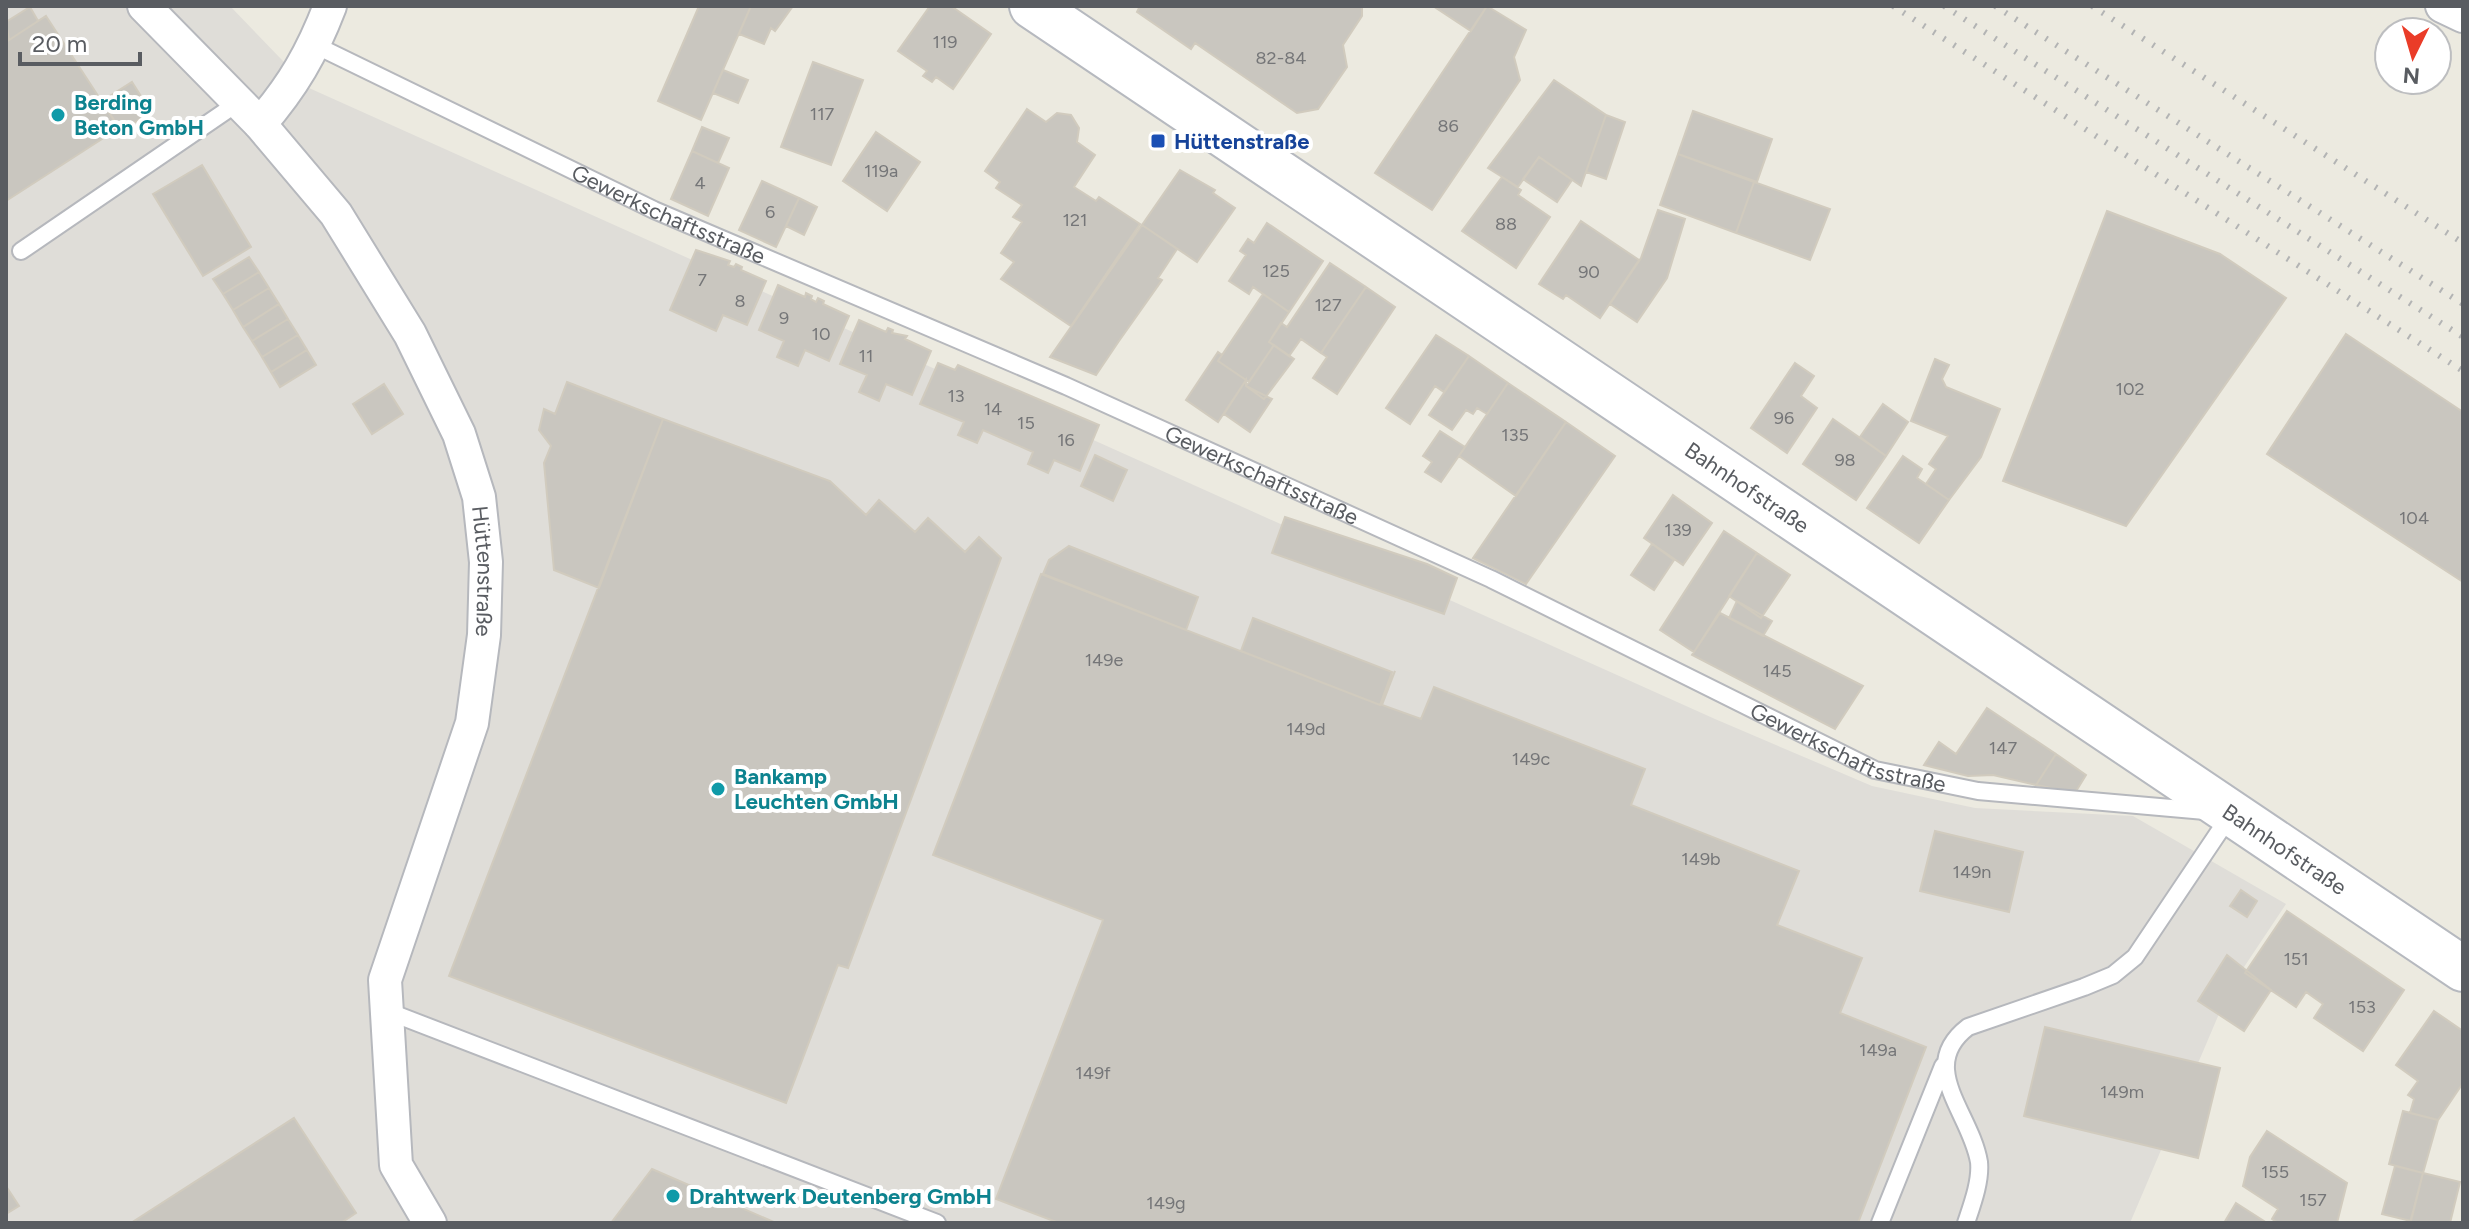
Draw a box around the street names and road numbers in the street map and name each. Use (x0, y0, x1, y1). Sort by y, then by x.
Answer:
street label: Gewerkschaftsstraße (567, 159, 769, 270)
street label: Gewerkschaftsstraße (1160, 420, 1363, 531)
street label: Bahnhofstraße (1680, 436, 1814, 539)
street label: Hüttenstraße (466, 504, 499, 637)
street label: Gewerkschaftsstraße (1746, 697, 1948, 798)
street label: Bahnhofstraße (2217, 798, 2352, 901)

